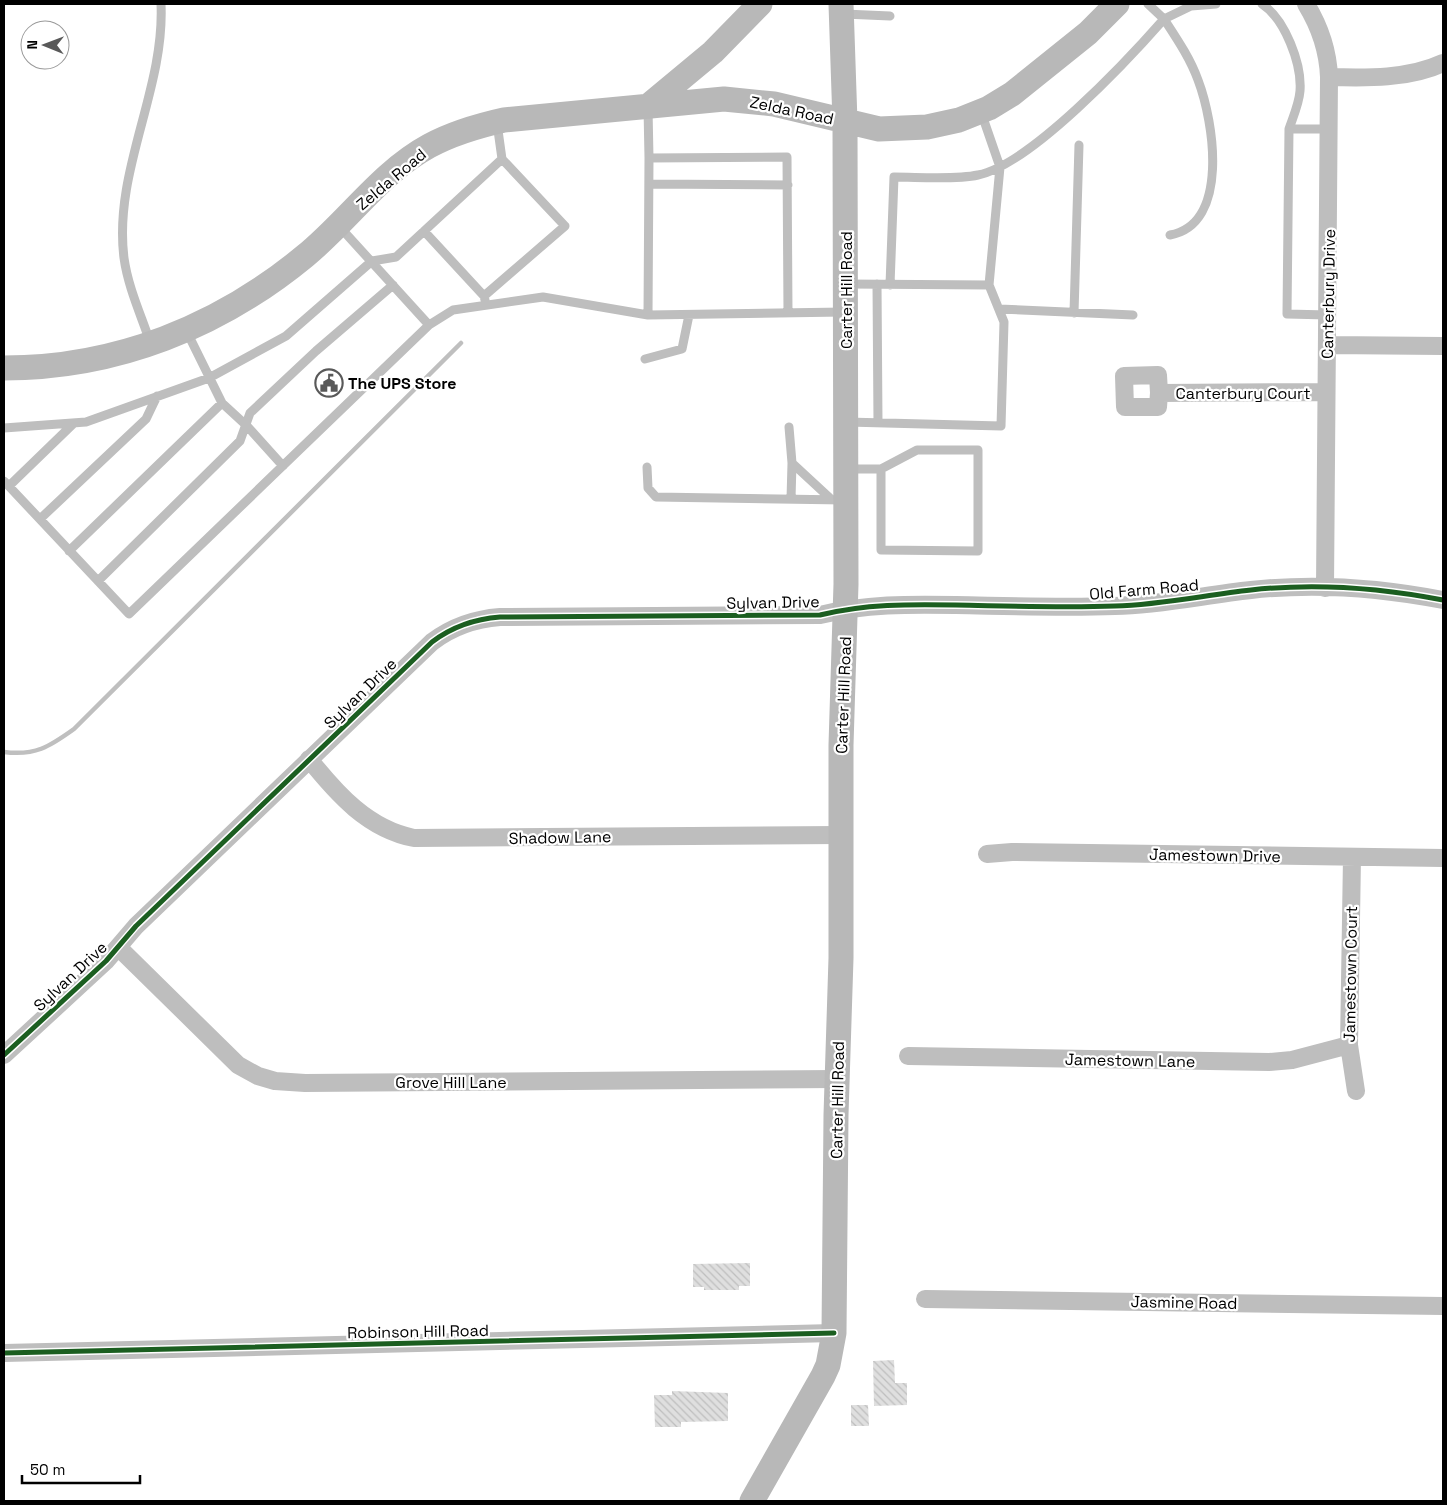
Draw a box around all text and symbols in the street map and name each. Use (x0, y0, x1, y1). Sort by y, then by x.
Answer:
north arrow (20, 20, 70, 70)
text: N (23, 40, 41, 50)
street label: Zelda Road (748, 91, 836, 130)
street label: Zelda Road (352, 144, 431, 215)
street label: Canterbury Drive (1317, 229, 1340, 359)
street label: Carter Hill Road (836, 231, 857, 349)
public building icon: The UPS Store (314, 368, 344, 398)
place label: The UPS Store (348, 373, 457, 394)
street label: Canterbury Court (1175, 383, 1311, 404)
street label: Old Farm Road (1088, 574, 1200, 605)
street label: Sylvan Drive (726, 591, 820, 614)
street label: Carter Hill Road (831, 636, 856, 754)
street label: Sylvan Drive (319, 653, 401, 733)
street label: Shadow Lane (508, 826, 612, 849)
street label: Jamestown Drive (1149, 844, 1281, 867)
street label: Jamestown Court (1339, 905, 1362, 1043)
street label: Sylvan Drive (29, 937, 112, 1016)
street label: Carter Hill Road (826, 1041, 849, 1159)
street label: Jamestown Lane (1065, 1049, 1195, 1072)
street label: Grove Hill Lane (395, 1072, 507, 1093)
street label: Jasmine Road (1130, 1291, 1238, 1314)
street label: Robinson Hill Road (347, 1320, 489, 1343)
scale bar (22, 1452, 140, 1484)
text: 50 m (30, 1460, 65, 1479)

